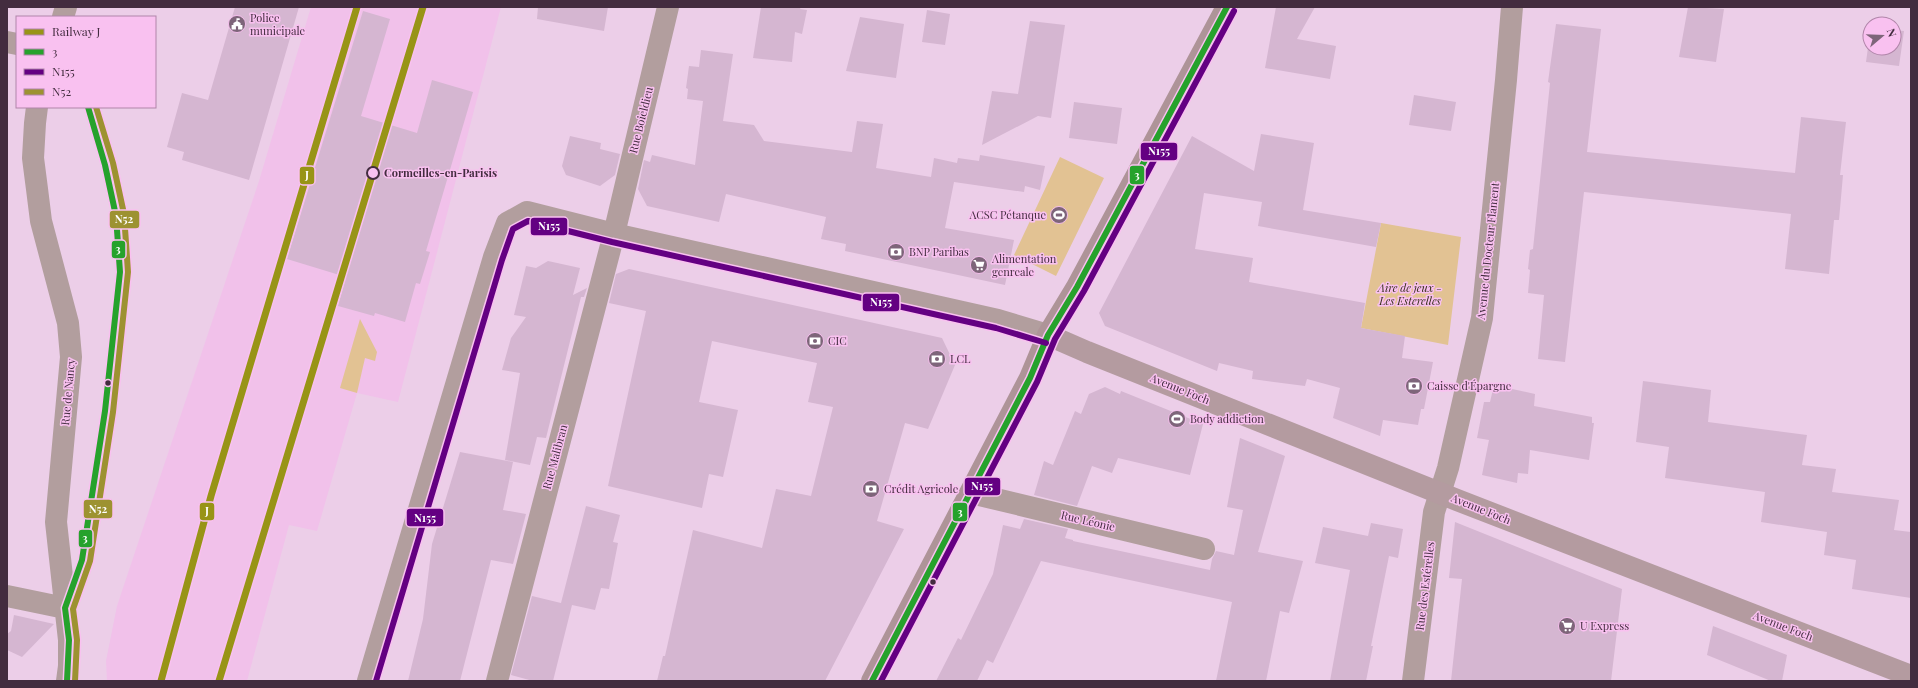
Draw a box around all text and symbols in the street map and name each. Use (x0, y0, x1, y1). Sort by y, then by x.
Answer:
place label: Police municipale (250, 10, 305, 38)
public building icon: Police municipale (227, 14, 247, 34)
legend (16, 16, 156, 108)
north arrow (1862, 16, 1902, 56)
text: Railway J (52, 23, 100, 39)
text: N (1884, 26, 1900, 39)
text: 3 (52, 43, 57, 59)
text: N155 (52, 63, 75, 79)
text: N52 (52, 83, 71, 99)
street label: Rue Boieldieu (625, 84, 656, 155)
line badge: N155 (1140, 142, 1178, 161)
text: N155 (1148, 143, 1170, 158)
place label: Cormeilles-en-Parisis (384, 165, 497, 180)
line badge: 3 (1129, 165, 1145, 185)
line badge: J (299, 166, 315, 185)
marker: Cormeilles-en-Parisis (366, 166, 380, 180)
text: J (304, 167, 309, 182)
text: 3 (1134, 167, 1140, 182)
street label: Avenue du Docteur Flament (1473, 182, 1502, 321)
sports icon: ACSC Pétanque (1049, 205, 1069, 225)
place label: ACSC Pétanque (968, 207, 1046, 222)
line badge: N52 (109, 210, 140, 229)
text: N52 (115, 211, 134, 226)
line badge: N155 (530, 217, 568, 236)
text: N155 (538, 218, 560, 233)
line badge: 3 (111, 240, 126, 259)
text: 3 (115, 241, 121, 256)
bank icon: BNP Paribas (886, 242, 906, 262)
place label: BNP Paribas (909, 244, 969, 259)
place label: Alimentation genreale (991, 251, 1057, 279)
supermarket icon: Alimentation genreale (969, 255, 989, 275)
park label: Aire de jeux - Les Esterelles (1377, 280, 1442, 308)
line badge: N155 (862, 293, 900, 312)
text: N155 (870, 294, 892, 309)
bank icon: CIC (805, 331, 825, 351)
place label: CIC (828, 333, 847, 348)
bank icon: LCL (927, 349, 947, 369)
place label: LCL (950, 351, 971, 366)
street label: Rue de Nancy (57, 357, 78, 426)
street label: Avenue Foch (1147, 369, 1213, 407)
bank icon: Caisse d'Épargne (1404, 376, 1424, 396)
unlabelled marker (103, 378, 113, 388)
place label: Caisse d'Épargne (1427, 378, 1512, 393)
sports icon: Body addiction (1167, 409, 1187, 429)
place label: Body addiction (1190, 411, 1264, 426)
street label: Rue Malibran (539, 422, 570, 491)
line badge: N155 (964, 477, 1001, 496)
text: N155 (971, 478, 993, 493)
bank icon: Crédit Agricole (861, 479, 881, 499)
place label: Crédit Agricole (884, 481, 959, 496)
street label: Avenue Foch (1448, 489, 1514, 527)
line badge: N52 (83, 499, 113, 519)
text: N52 (89, 501, 108, 516)
line badge: J (199, 502, 215, 521)
line badge: 3 (952, 502, 968, 522)
text: J (204, 503, 209, 518)
text: 3 (957, 504, 963, 519)
street label: Rue Léonie (1060, 507, 1117, 534)
line badge: N155 (406, 508, 444, 527)
text: N155 (414, 510, 436, 525)
line badge: 3 (78, 529, 93, 548)
text: 3 (82, 530, 88, 545)
street label: Rue des Estérelles (1412, 541, 1437, 631)
unlabelled marker (928, 577, 938, 587)
street label: Avenue Foch (1750, 607, 1816, 644)
supermarket icon: U Express (1557, 616, 1577, 636)
place label: U Express (1580, 618, 1629, 633)

